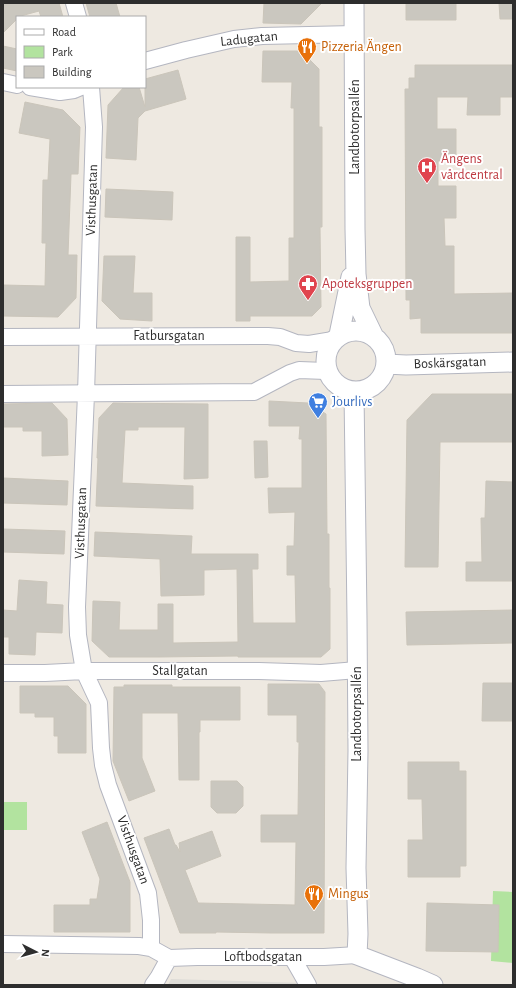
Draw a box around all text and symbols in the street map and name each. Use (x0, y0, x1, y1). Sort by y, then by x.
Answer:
legend (16, 16, 146, 88)
text: Road (52, 26, 76, 38)
street label: Ladugatan (220, 29, 278, 49)
restaurant icon: Pizzeria Ängen (296, 36, 318, 64)
place label: Pizzeria Ängen (321, 38, 402, 54)
text: Park (52, 46, 73, 58)
text: Building (52, 66, 92, 78)
street label: Landbotorpsallén (348, 79, 362, 175)
place label: Ängens vårdcentral (441, 150, 503, 182)
hospital icon: Ängens vårdcentral (416, 156, 438, 184)
street label: Visthusgatan (84, 164, 100, 236)
pharmacy icon: Apoteksgruppen (297, 273, 319, 301)
place label: Apoteksgruppen (322, 277, 413, 291)
street label: Fatbursgatan (133, 329, 205, 343)
street label: Boskärsgatan (413, 355, 487, 371)
supermarket icon: Jourlivs (307, 391, 329, 419)
place label: Jourlivs (332, 395, 372, 409)
street label: Visthusgatan (73, 487, 89, 559)
street label: Stallgatan (152, 664, 208, 678)
street label: Landbotorpsallén (350, 666, 364, 762)
street label: Visthusgatan (114, 814, 152, 886)
restaurant icon: Mingus (303, 883, 325, 911)
place label: Mingus (328, 887, 369, 901)
north arrow (16, 932, 56, 972)
text: N (40, 949, 51, 957)
street label: Loftbodsgatan (224, 950, 302, 964)

